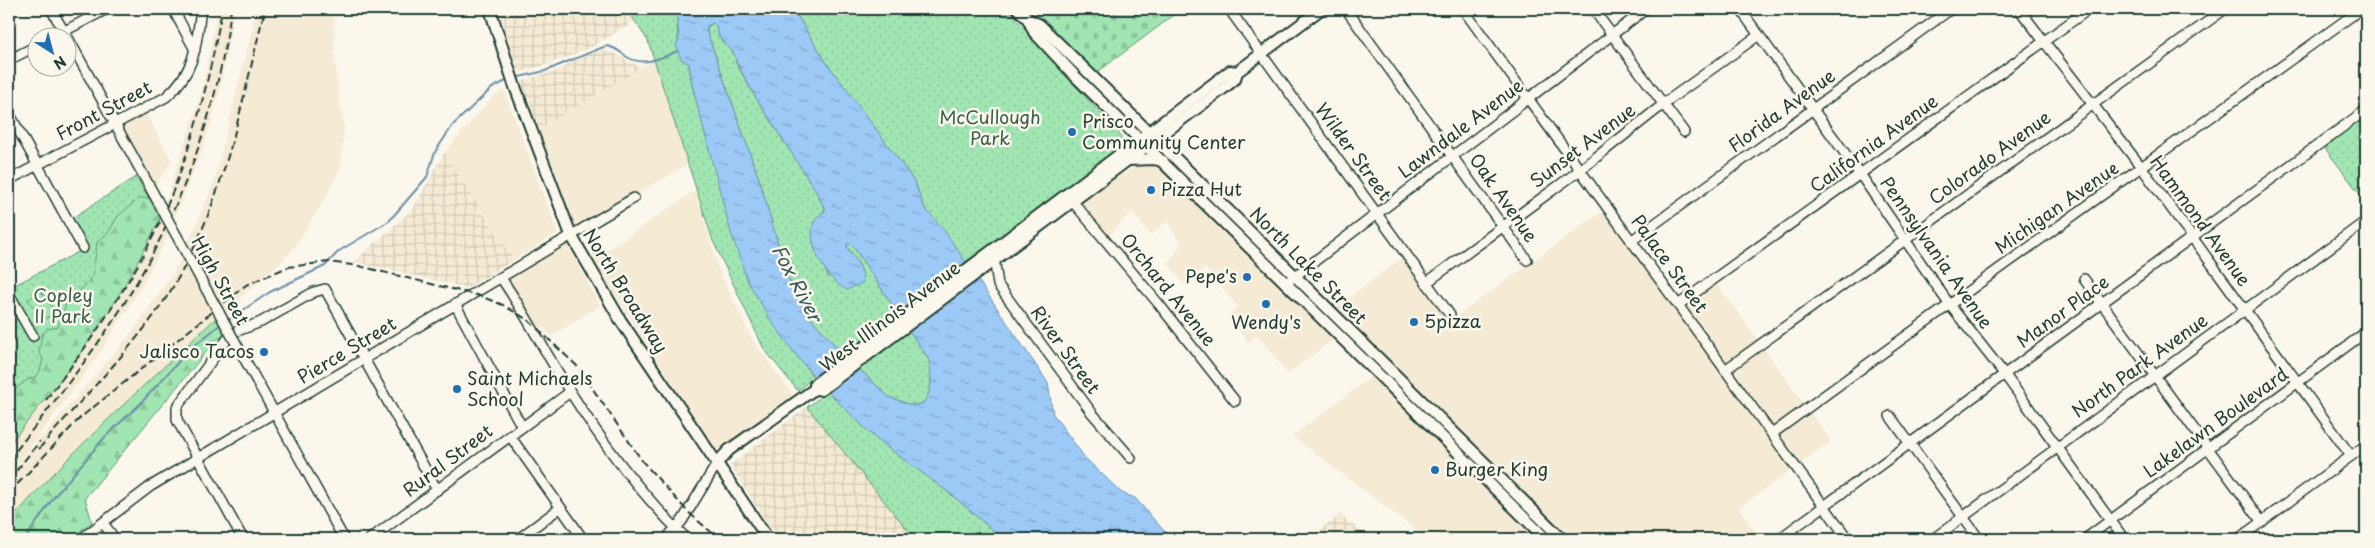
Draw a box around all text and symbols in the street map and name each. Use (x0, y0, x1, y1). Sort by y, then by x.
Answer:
north arrow (28, 28, 78, 78)
text: N (49, 51, 71, 75)
street label: Florida Avenue (1722, 62, 1840, 158)
street label: Lawndale Avenue (1392, 72, 1529, 184)
street label: Front Street (51, 73, 156, 146)
street label: California Avenue (1803, 87, 1943, 199)
street label: Sunset Avenue (1524, 96, 1641, 194)
street label: Wilder Street (1309, 97, 1399, 206)
park label: McCullough Park (939, 103, 1041, 151)
street label: Colorado Avenue (1923, 103, 2056, 210)
place label: Prisco Community Center (1082, 107, 1246, 155)
marker: Prisco Community Center (1066, 126, 1078, 138)
street label: Oak Avenue (1464, 147, 1545, 247)
street label: Hammond Avenue (2144, 149, 2258, 291)
street label: Michigan Avenue (1989, 154, 2124, 260)
street label: Pennsylvania Avenue (1874, 170, 2000, 334)
place label: Pizza Hut (1161, 175, 1242, 202)
marker: Pizza Hut (1145, 184, 1157, 196)
street label: North Lake Street (1244, 200, 1374, 330)
street label: Palace Street (1625, 208, 1715, 318)
street label: North Broadway (577, 223, 675, 358)
street label: Orchard Avenue (1115, 227, 1223, 352)
street label: High Street (186, 231, 257, 330)
water label: Fox River (766, 239, 831, 328)
street label: West Illinois Avenue (813, 254, 965, 378)
place label: Pepe's (1185, 262, 1237, 289)
street label: Manor Place (2010, 268, 2114, 354)
marker: Pepe's (1241, 271, 1253, 283)
park label: Copley II Park (33, 281, 93, 329)
marker: Wendy's (1260, 298, 1272, 310)
street label: River Street (1025, 299, 1108, 399)
street label: North Park Avenue (2065, 306, 2213, 423)
place label: 5pizza (1424, 307, 1482, 334)
place label: Wendy's (1231, 308, 1301, 335)
street label: Pierce Street (291, 309, 401, 390)
marker: 5pizza (1408, 316, 1420, 328)
place label: Jalisco Tacos (140, 337, 254, 364)
marker: Jalisco Tacos (258, 346, 270, 358)
street label: Lakelawn Boulevard (2137, 360, 2293, 484)
place label: Saint Michaels School (467, 364, 592, 412)
marker: Saint Michaels School (451, 383, 463, 395)
street label: Rural Street (397, 417, 498, 503)
place label: Burger King (1445, 455, 1548, 482)
marker: Burger King (1429, 464, 1441, 476)

